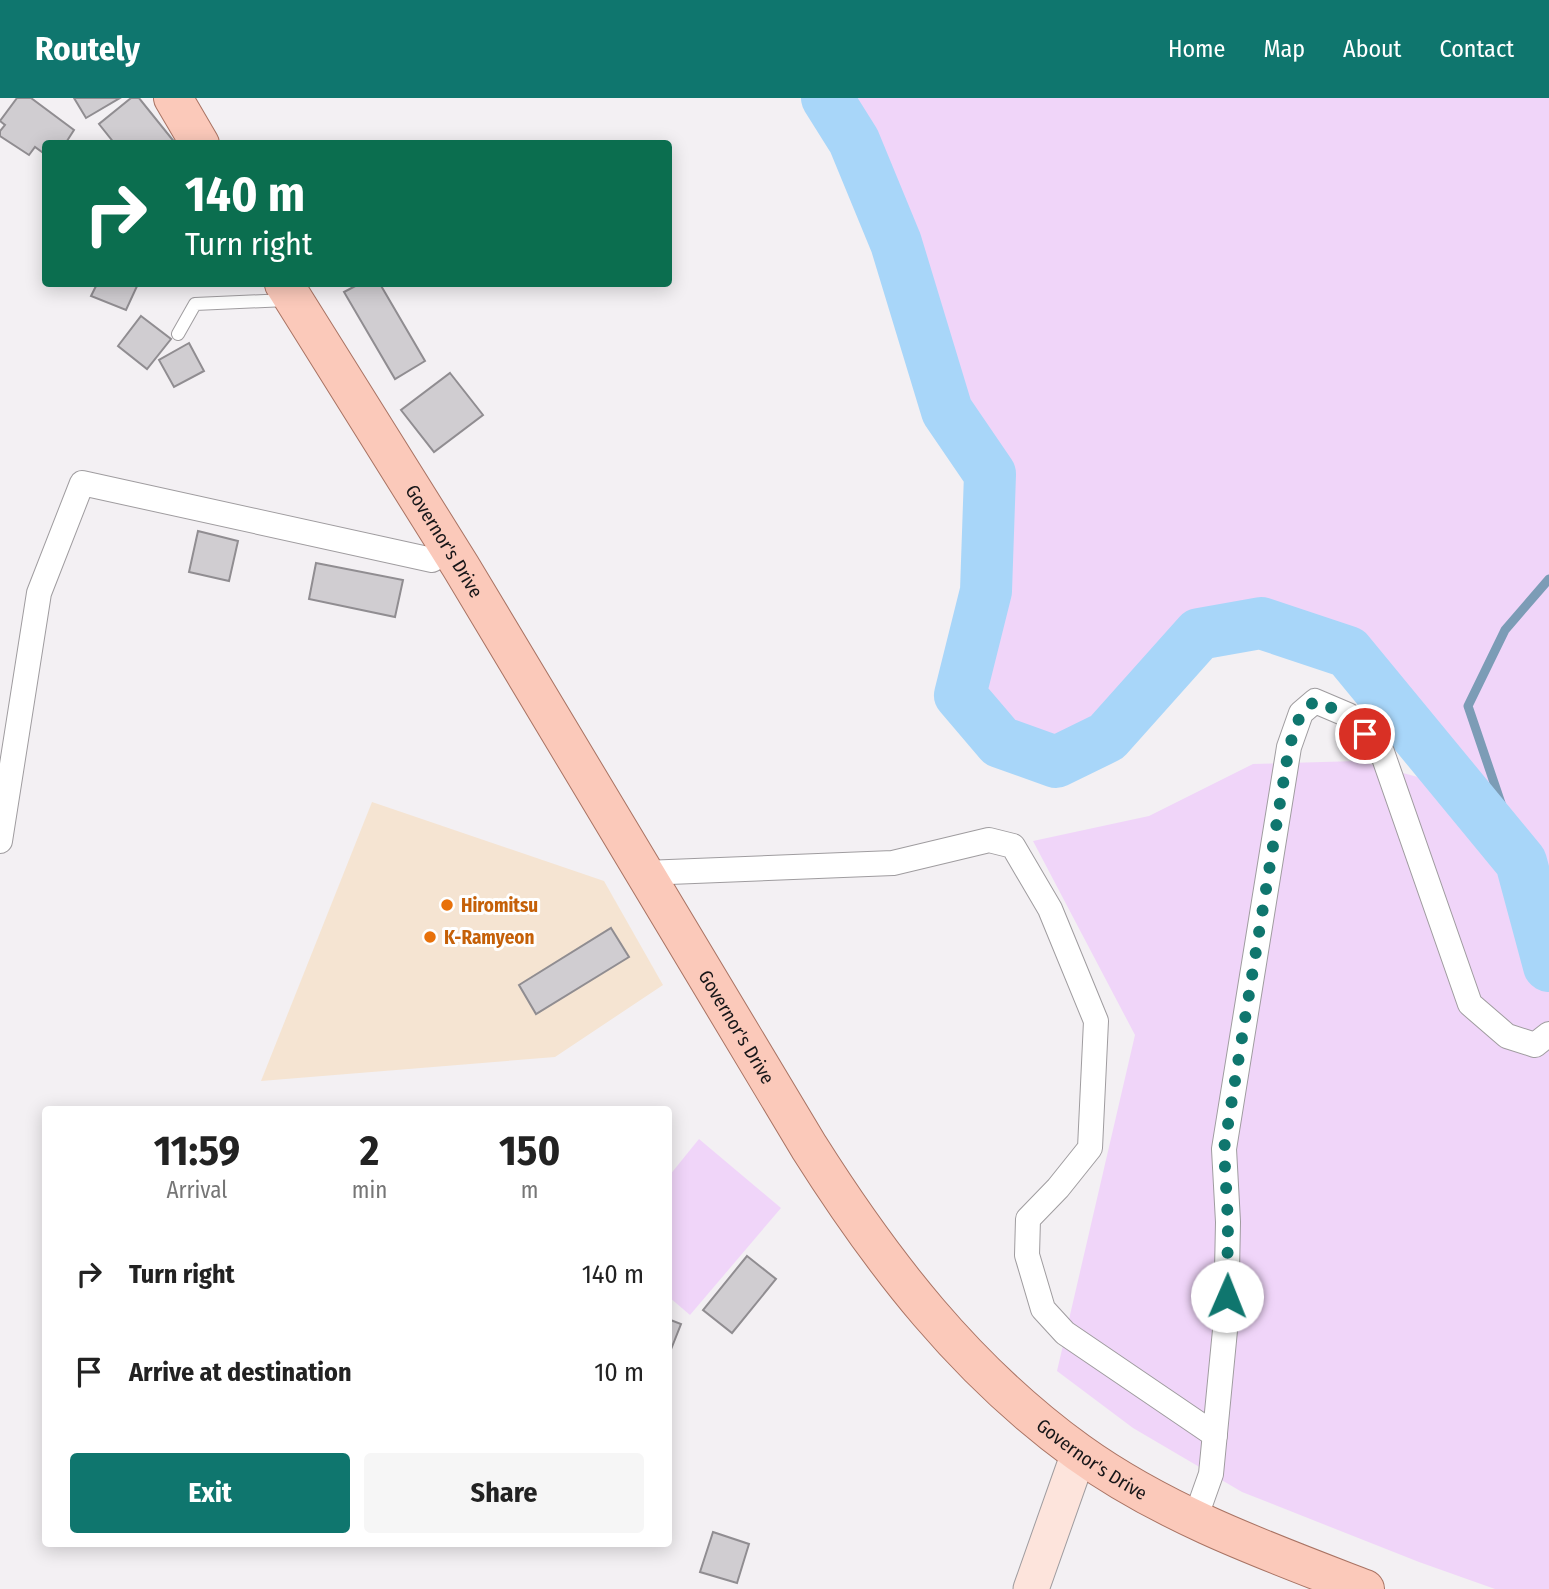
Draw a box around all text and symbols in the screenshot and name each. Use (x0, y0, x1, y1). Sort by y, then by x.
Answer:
text: Routely (35, 29, 140, 69)
text: Home (1168, 35, 1225, 63)
text: Map (1263, 35, 1305, 63)
text: About (1343, 35, 1401, 63)
text: Contact (1439, 35, 1514, 63)
text: 140 m (185, 165, 305, 224)
icon: right (70, 168, 161, 259)
text: Turn right (185, 225, 312, 263)
street label: Governor's Drive (401, 480, 488, 602)
pin (1335, 704, 1395, 764)
icon: arrive (1346, 715, 1384, 753)
place label: Hiromitsu (461, 894, 538, 917)
marker: Hiromitsu (439, 897, 455, 913)
place label: K-Ramyeon (444, 926, 534, 949)
marker: K-Ramyeon (422, 929, 438, 945)
street label: Governor's Drive (694, 966, 780, 1088)
text: 11:59 (154, 1126, 240, 1176)
text: 2 (360, 1126, 379, 1176)
text: 150 (499, 1126, 560, 1176)
text: Arrival (166, 1176, 227, 1204)
text: min (352, 1176, 387, 1204)
text: m (521, 1176, 539, 1204)
icon: right (70, 1255, 108, 1293)
text: Turn right (129, 1259, 235, 1290)
text: 140 m (582, 1259, 644, 1290)
position arrow (1190, 1259, 1264, 1333)
icon: arrive (70, 1353, 108, 1391)
text: Arrive at destination (129, 1357, 352, 1388)
text: 10 m (594, 1357, 644, 1388)
street label: Governor's Drive (1032, 1413, 1151, 1504)
button: Exit (70, 1453, 350, 1533)
button: Share (364, 1453, 644, 1533)

